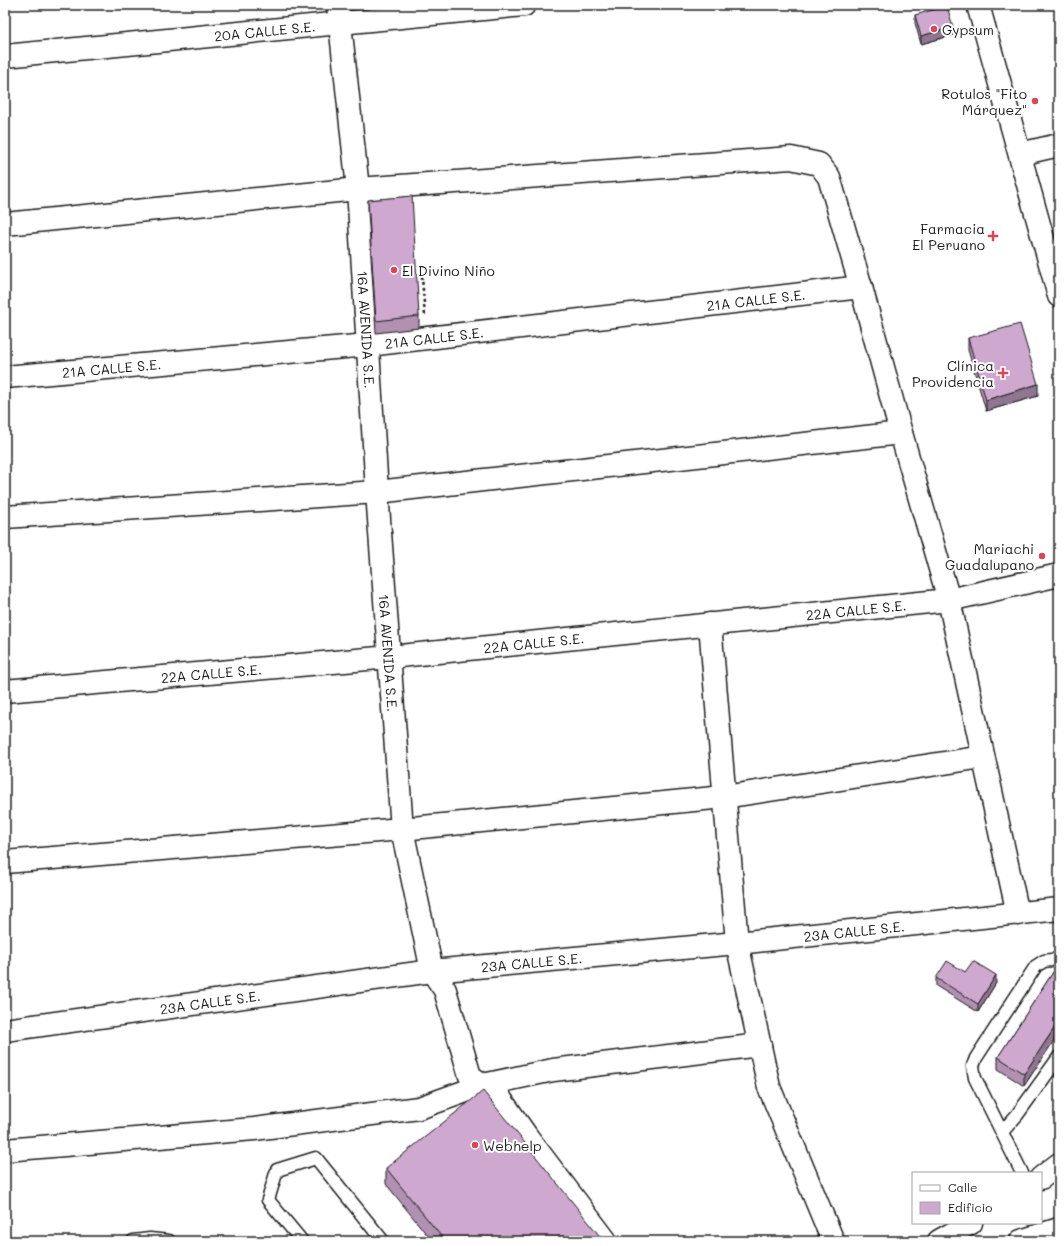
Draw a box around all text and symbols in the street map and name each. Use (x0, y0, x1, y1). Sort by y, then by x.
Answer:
street label: 20A CALLE S.E. (213, 16, 316, 45)
place label: Gypsum (942, 20, 994, 39)
marker: Gypsum (929, 24, 939, 34)
place label: Rotulos "Fito Márquez" (941, 84, 1027, 119)
marker: Rotulos "Fito Márquez" (1030, 96, 1040, 106)
place label: Farmacia El Peruano (912, 219, 985, 254)
marker: Farmacia El Peruano (988, 231, 998, 241)
place label: El Divino Niño (402, 261, 495, 280)
marker: El Divino Niño (389, 265, 399, 275)
street label: 16A AVENIDA S.E. (354, 270, 380, 389)
street label: 21A CALLE S.E. (705, 284, 806, 315)
street label: 21A CALLE S.E. (384, 322, 485, 352)
street label: 21A CALLE S.E. (61, 354, 162, 381)
place label: Clínica Providencia (912, 356, 994, 391)
marker: Clínica Providencia (997, 367, 1009, 379)
place label: Mariachi Guadalupano (945, 539, 1034, 574)
marker: Mariachi Guadalupano (1037, 551, 1047, 561)
street label: 16A AVENIDA S.E. (375, 593, 403, 712)
street label: 22A CALLE S.E. (805, 595, 907, 624)
street label: 22A CALLE S.E. (483, 628, 585, 657)
street label: 22A CALLE S.E. (160, 659, 262, 687)
street label: 23A CALLE S.E. (803, 916, 905, 945)
street label: 23A CALLE S.E. (480, 948, 583, 976)
street label: 23A CALLE S.E. (159, 985, 262, 1018)
place label: Webhelp (483, 1136, 542, 1155)
marker: Webhelp (470, 1140, 480, 1150)
legend (912, 1172, 1042, 1224)
text: Calle (948, 1179, 978, 1195)
text: Edificio (948, 1199, 992, 1215)

